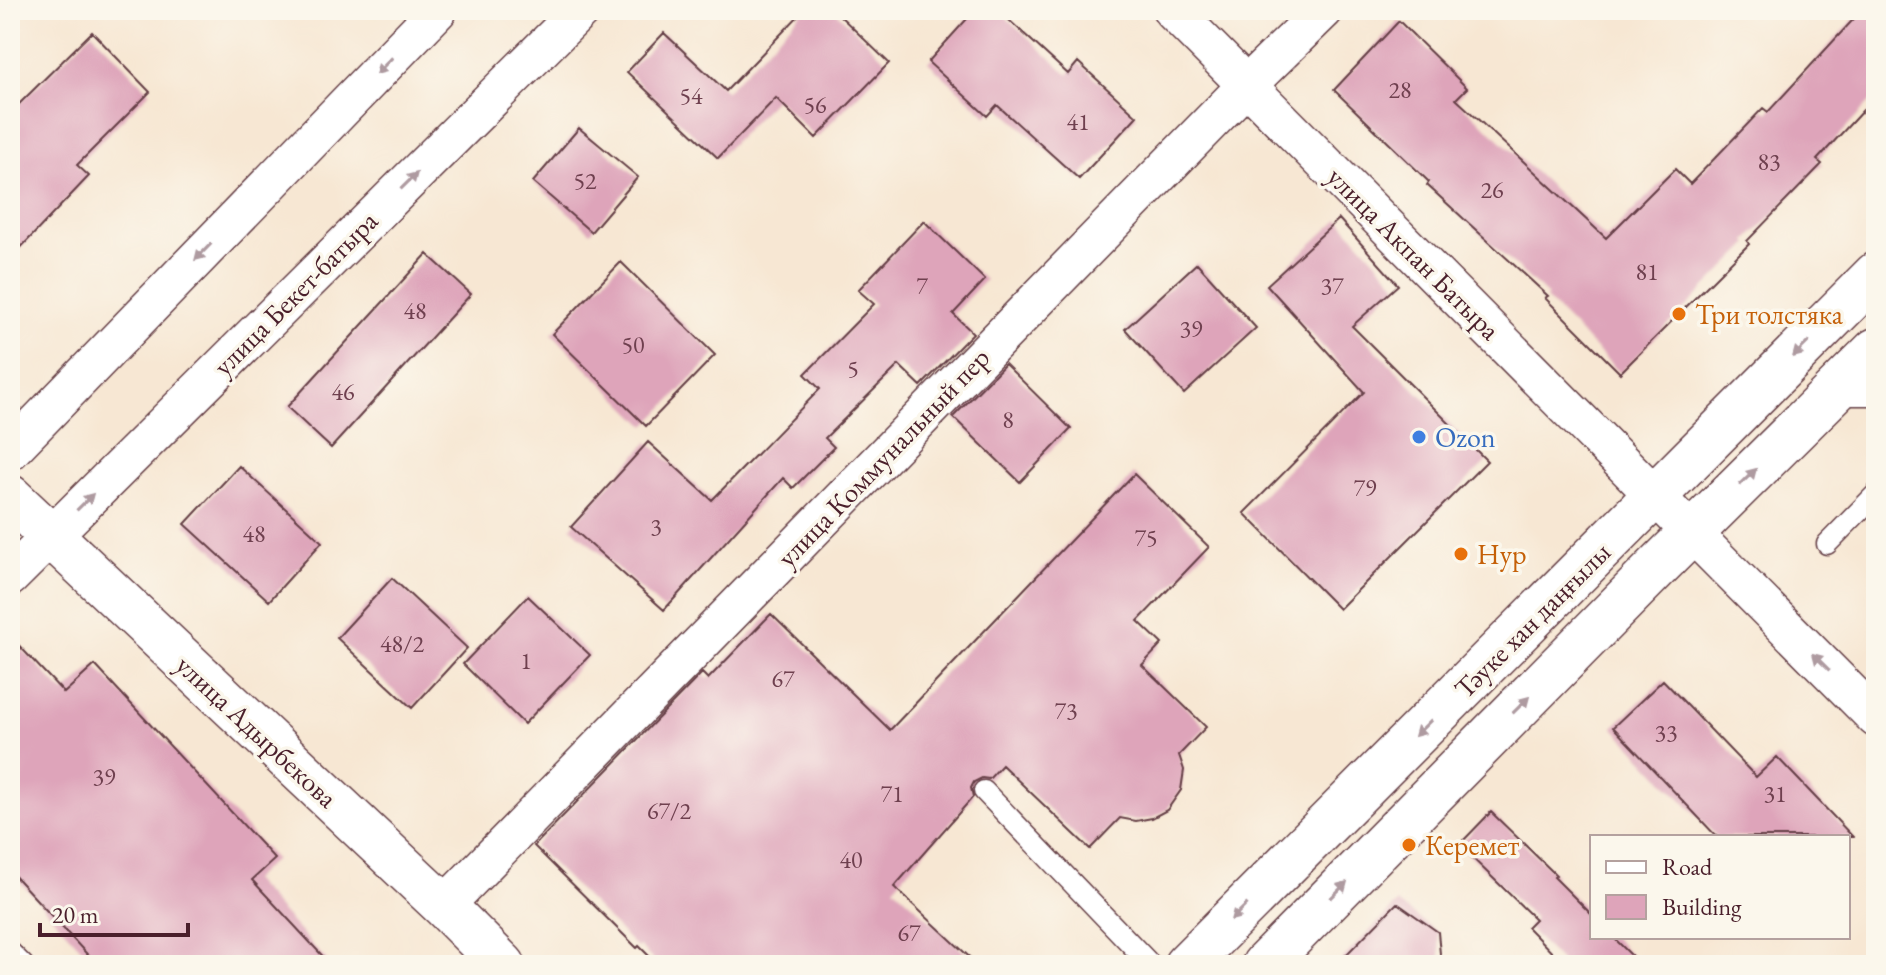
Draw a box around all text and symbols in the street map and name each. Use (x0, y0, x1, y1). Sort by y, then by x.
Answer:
one-way arrow (375, 56, 394, 75)
house number: 28 (1388, 74, 1412, 105)
house number: 54 (679, 80, 703, 111)
house number: 56 (803, 89, 827, 120)
house number: 41 (1066, 106, 1090, 137)
house number: 83 (1757, 146, 1781, 177)
street label: улица Акпан Батыра (1320, 159, 1509, 348)
house number: 52 (573, 165, 597, 196)
one-way arrow (399, 172, 418, 190)
house number: 26 (1480, 174, 1504, 205)
street label: улица Бекет-батыра (205, 202, 386, 383)
one-way arrow (194, 242, 212, 261)
house number: 81 (1635, 256, 1659, 287)
house number: 7 (916, 270, 928, 301)
house number: 37 (1320, 270, 1344, 301)
house number: 48 (403, 295, 427, 326)
place label: Три толстяка (1695, 296, 1844, 332)
marker: Три толстяка (1670, 305, 1688, 323)
house number: 39 (1179, 313, 1203, 344)
house number: 50 (621, 329, 645, 360)
one-way arrow (1793, 339, 1811, 358)
street label: улица Коммунальный пер (769, 340, 997, 574)
house number: 5 (847, 353, 859, 384)
house number: 46 (331, 376, 355, 407)
house number: 8 (1002, 404, 1014, 435)
place label: Ozon (1435, 419, 1496, 455)
marker: Ozon (1410, 428, 1428, 446)
one-way arrow (1738, 468, 1757, 487)
house number: 79 (1353, 472, 1377, 503)
one-way arrow (75, 493, 94, 512)
house number: 3 (650, 511, 662, 542)
house number: 48 (242, 518, 266, 549)
house number: 75 (1134, 522, 1158, 553)
street label: Тәуке хан даңғылы (1446, 534, 1618, 706)
place label: Нур (1477, 536, 1526, 572)
marker: Нур (1452, 545, 1470, 563)
house number: 48/2 (380, 628, 425, 659)
house number: 1 (520, 645, 532, 676)
street label: улица Адырбекова (168, 647, 346, 816)
one-way arrow (1812, 653, 1831, 672)
house number: 67 (771, 663, 795, 694)
house number: 73 (1054, 695, 1078, 726)
one-way arrow (1511, 696, 1530, 715)
house number: 33 (1654, 717, 1678, 748)
one-way arrow (1414, 719, 1433, 737)
house number: 39 (92, 761, 116, 792)
house number: 71 (880, 778, 904, 809)
house number: 31 (1763, 778, 1787, 809)
house number: 67/2 (647, 795, 692, 826)
place label: Керемет (1425, 827, 1520, 863)
legend (1590, 835, 1850, 939)
marker: Керемет (1400, 836, 1418, 854)
house number: 40 (839, 844, 863, 875)
text: Road (1662, 851, 1713, 882)
one-way arrow (1329, 881, 1347, 900)
scale bar (40, 887, 188, 937)
text: Building (1662, 891, 1742, 922)
text: 20 m (52, 899, 99, 930)
one-way arrow (1230, 902, 1249, 921)
house number: 67 (897, 917, 921, 948)

